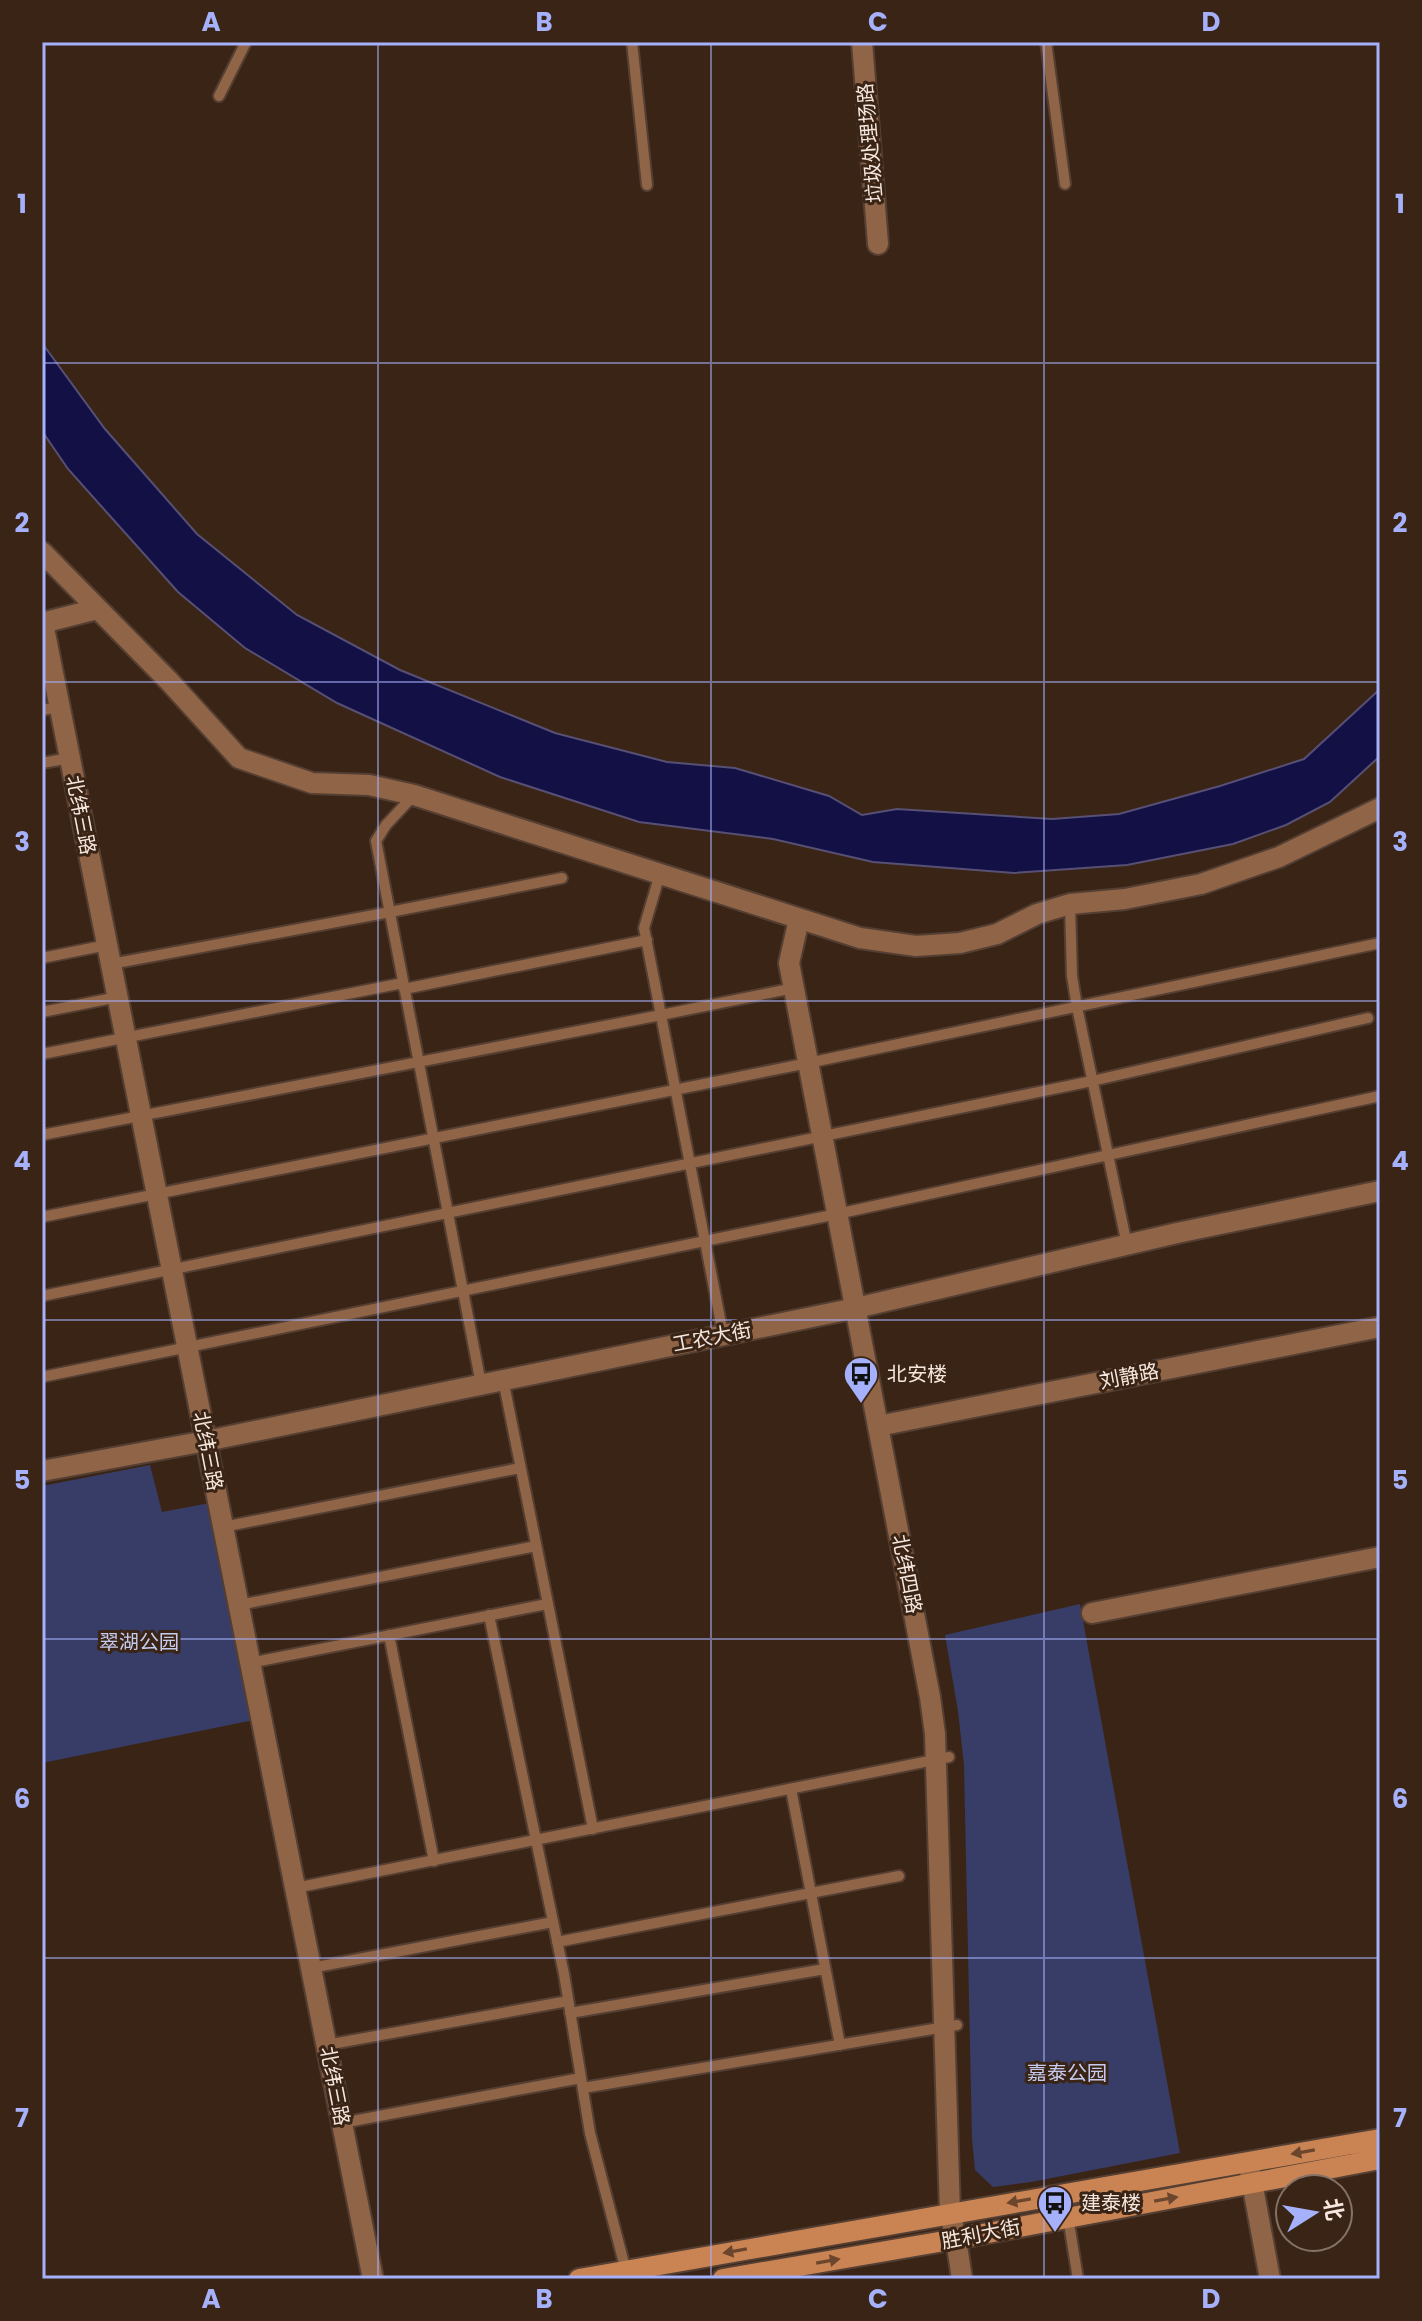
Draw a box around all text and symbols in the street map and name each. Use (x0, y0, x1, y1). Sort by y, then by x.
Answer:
text: A (201, 4, 221, 40)
text: B (535, 4, 553, 40)
text: C (868, 4, 888, 40)
text: D (1202, 4, 1221, 40)
street label: 垃圾处理场路 (851, 82, 889, 204)
text: 1 (17, 186, 27, 222)
text: 1 (1395, 186, 1405, 222)
text: 2 (15, 505, 30, 541)
text: 2 (1393, 505, 1408, 541)
street label: 北纬三路 (60, 773, 102, 857)
text: 3 (14, 824, 30, 860)
text: 3 (1392, 824, 1408, 860)
text: 4 (13, 1143, 31, 1179)
text: 4 (1391, 1143, 1409, 1179)
street label: 工农大街 (670, 1316, 754, 1358)
bus stop icon: 北安楼 (842, 1355, 880, 1405)
street label: 刘静路 (1097, 1357, 1161, 1395)
place label: 北安楼 (887, 1360, 947, 1388)
street label: 北纬三路 (187, 1409, 229, 1493)
text: 5 (14, 1462, 30, 1498)
text: 5 (1392, 1462, 1408, 1498)
street label: 北纬四路 (886, 1532, 928, 1616)
park label: 翠湖公园 (99, 1628, 179, 1656)
text: 6 (14, 1781, 30, 1817)
text: 6 (1392, 1781, 1408, 1817)
street label: 北纬三路 (314, 2044, 356, 2128)
park label: 嘉泰公园 (1027, 2059, 1107, 2087)
text: 7 (15, 2100, 29, 2136)
text: 7 (1393, 2100, 1407, 2136)
one-way arrow (1290, 2146, 1315, 2159)
north arrow (1274, 2173, 1354, 2253)
bus stop icon: 建泰楼 (1036, 2184, 1074, 2234)
place label: 建泰楼 (1081, 2189, 1141, 2217)
one-way arrow (1154, 2192, 1179, 2204)
one-way arrow (1007, 2195, 1032, 2208)
text: 北 (1316, 2196, 1350, 2223)
street label: 胜利大街 (939, 2213, 1023, 2255)
one-way arrow (722, 2246, 747, 2258)
one-way arrow (816, 2254, 841, 2267)
text: A (201, 2281, 221, 2317)
text: B (535, 2281, 553, 2317)
text: C (868, 2281, 888, 2317)
text: D (1202, 2281, 1221, 2317)

